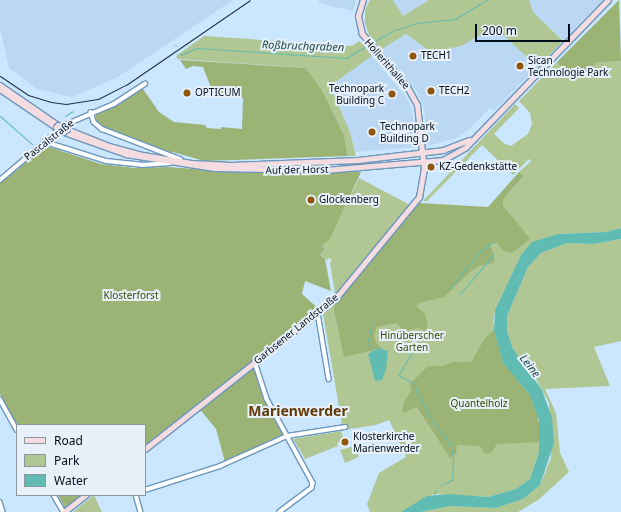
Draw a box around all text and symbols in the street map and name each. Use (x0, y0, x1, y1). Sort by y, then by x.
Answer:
scale bar (477, 16, 572, 42)
text: 200 m (482, 22, 517, 39)
street label: Hollerithallee (362, 36, 412, 92)
water label: Roßbruchgraben (262, 38, 344, 54)
place label: TECH1 (421, 50, 452, 62)
marker: TECH1 (408, 51, 418, 61)
place label: Sican Technologie Park (528, 54, 608, 78)
marker: Sican Technologie Park (515, 61, 525, 71)
place label: Technopark Building C (329, 82, 384, 106)
place label: TECH2 (439, 85, 470, 97)
marker: TECH2 (426, 86, 436, 96)
place label: OPTICUM (195, 87, 241, 99)
marker: OPTICUM (182, 88, 192, 98)
marker: Technopark Building C (387, 89, 397, 99)
street label: Pascalstraße (22, 117, 76, 163)
place label: Technopark Building D (380, 120, 435, 144)
marker: Technopark Building D (367, 127, 377, 137)
place label: KZ-Gedenkstätte (439, 161, 517, 173)
marker: KZ-Gedenkstätte (426, 162, 436, 172)
street label: Auf der Horst (265, 163, 329, 177)
place label: Glockenberg (319, 194, 379, 206)
marker: Glockenberg (306, 195, 316, 205)
park label: Klosterforst (103, 290, 159, 302)
street label: Garbsener Landstraße (251, 291, 341, 367)
park label: Hinüberscher Garten (380, 329, 444, 352)
water label: Leine (517, 352, 543, 380)
park label: Quantelholz (450, 398, 508, 410)
district label: Marienwerder (248, 403, 348, 419)
legend (16, 424, 146, 496)
place label: Klosterkirche Marienwerder (353, 430, 420, 454)
text: Road (54, 432, 83, 449)
marker: Klosterkirche Marienwerder (340, 437, 350, 447)
text: Park (54, 452, 79, 469)
text: Water (54, 472, 88, 489)

